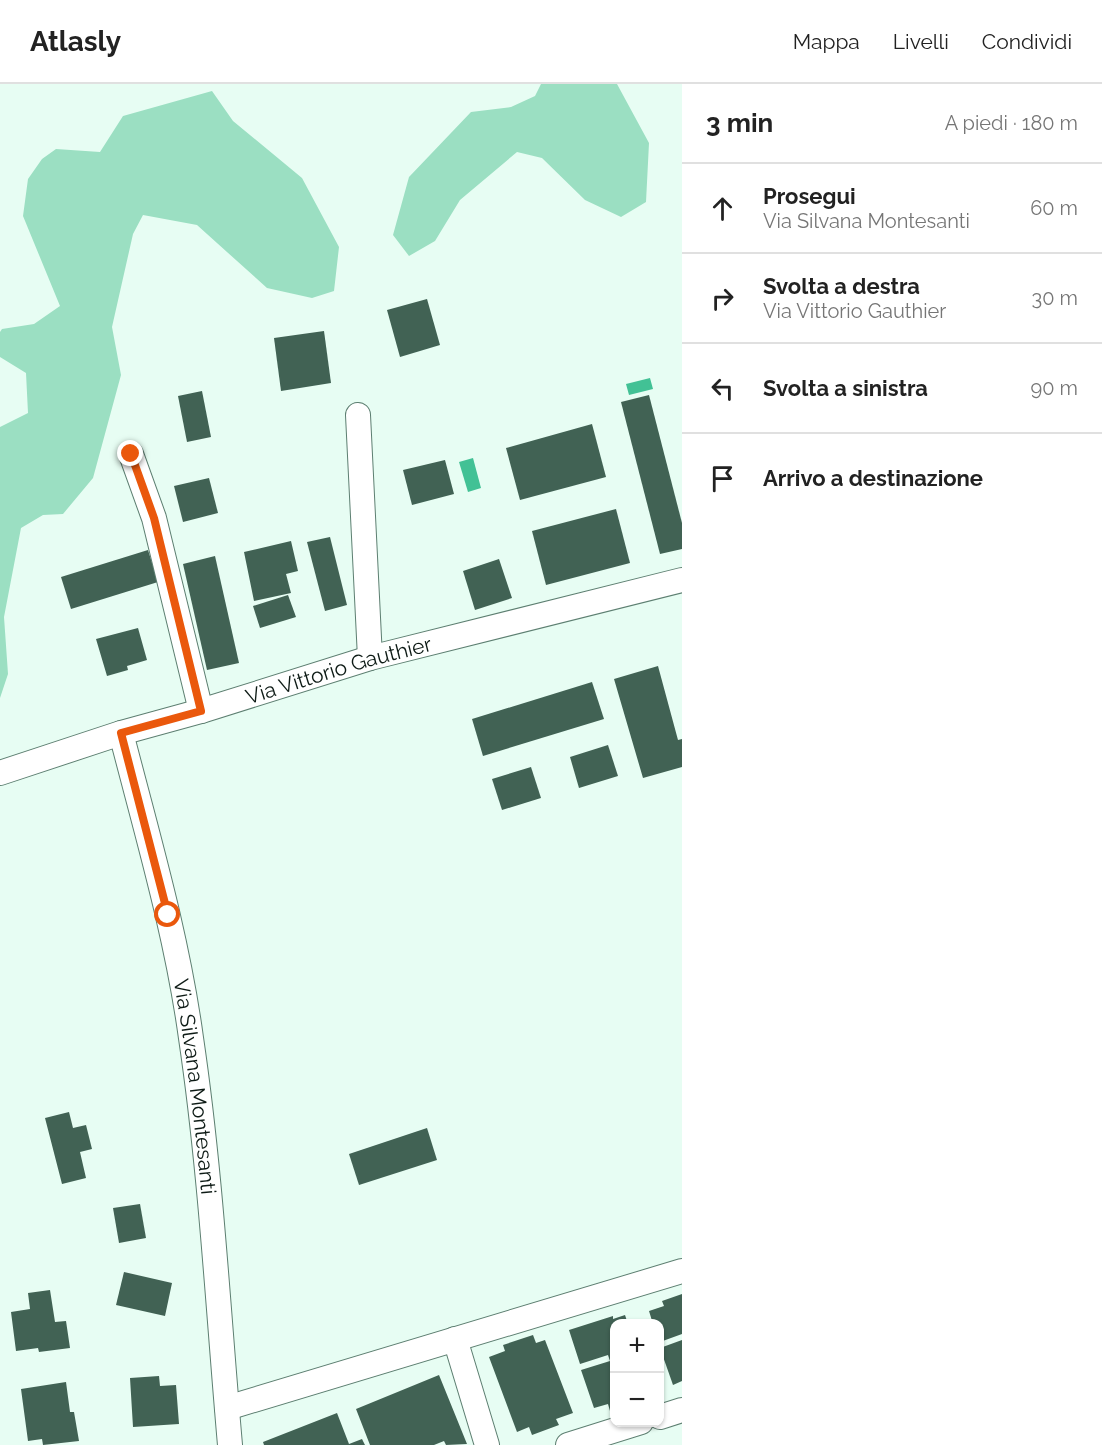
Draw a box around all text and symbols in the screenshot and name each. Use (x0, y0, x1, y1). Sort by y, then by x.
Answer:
text: Atlasly (30, 25, 121, 58)
text: Mappa (793, 29, 860, 54)
text: Livelli (893, 29, 949, 54)
text: Condividi (982, 29, 1072, 54)
text: 3 min (706, 108, 773, 138)
text: A piedi · 180 m (945, 111, 1078, 135)
text: Prosegui (763, 183, 856, 209)
icon: ahead (706, 192, 739, 225)
text: 60 m (1030, 196, 1078, 220)
text: Via Silvana Montesanti (763, 209, 970, 233)
text: Svolta a destra (763, 273, 920, 299)
icon: right (706, 282, 739, 315)
text: 30 m (1032, 286, 1078, 310)
text: Via Vittorio Gauthier (763, 299, 946, 323)
icon: left (706, 372, 739, 405)
text: Svolta a sinistra (763, 375, 928, 401)
text: 90 m (1031, 376, 1078, 400)
route end (117, 440, 143, 466)
icon: arrive (706, 462, 739, 495)
text: Arrivo a destinazione (763, 465, 983, 491)
street label: Via Vittorio Gauthier (242, 630, 435, 709)
route start (154, 901, 180, 927)
street label: Via Silvana Montesanti (169, 977, 222, 1196)
map controls (610, 1319, 664, 1427)
button: + (610, 1319, 664, 1373)
button: − (610, 1373, 664, 1427)

